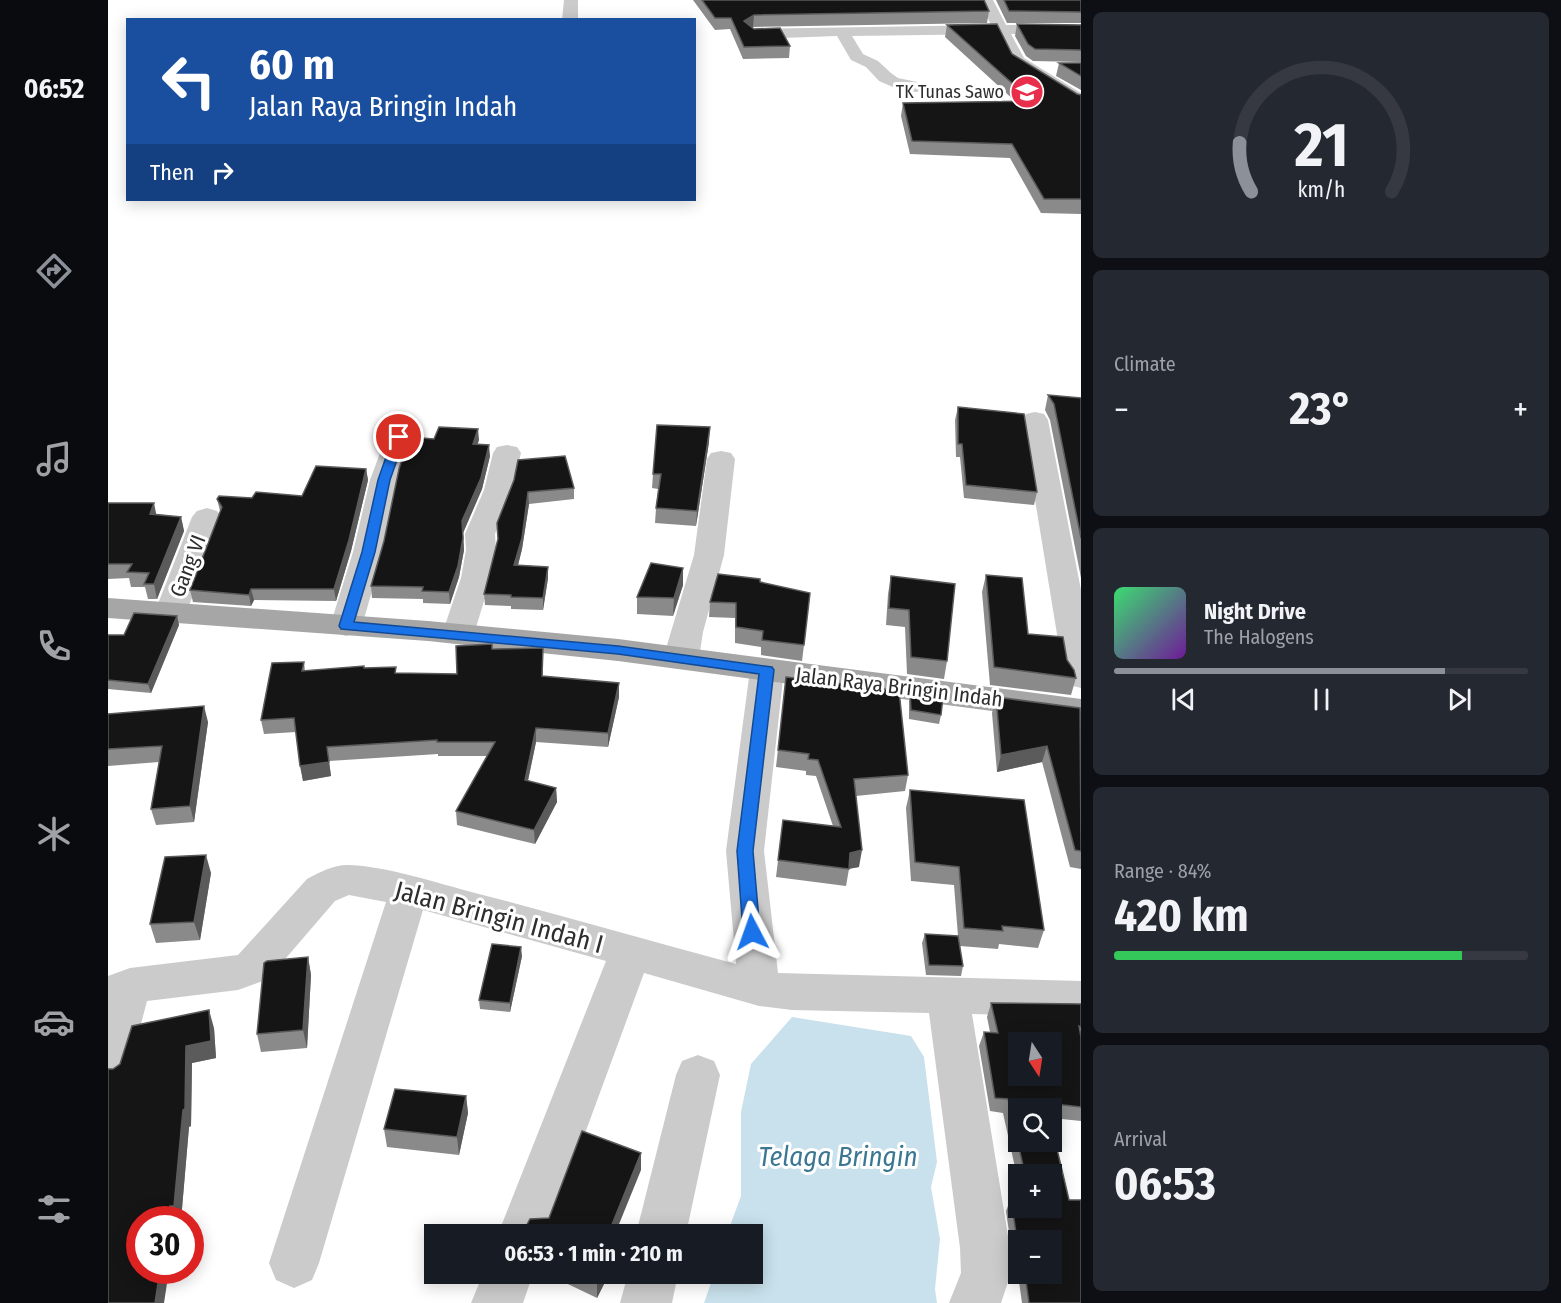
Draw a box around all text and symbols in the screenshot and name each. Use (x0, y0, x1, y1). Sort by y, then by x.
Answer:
text: 60 m (249, 40, 335, 90)
icon: left (150, 42, 228, 120)
text: 06:52 (24, 73, 84, 105)
school or university icon: TK Tunas Sawo (1009, 74, 1045, 110)
place label: TK Tunas Sawo (896, 81, 1004, 103)
text: Jalan Raya Bringin Indah (249, 91, 517, 123)
text: 21 (1293, 108, 1348, 183)
icon: right (206, 156, 239, 189)
text: Then (150, 159, 194, 186)
text: km/h (1297, 177, 1345, 203)
icon: directions (33, 250, 75, 292)
text: Climate (1114, 352, 1176, 376)
text: 23° (1289, 382, 1353, 436)
text: − (1114, 390, 1129, 430)
text: + (1513, 390, 1528, 430)
pin (373, 411, 424, 462)
icon: arrive (382, 420, 415, 453)
icon: music (33, 438, 75, 480)
street label: Gang VI (164, 531, 212, 601)
text: Night Drive (1204, 598, 1306, 625)
icon: phone (33, 625, 75, 667)
text: The Halogens (1204, 625, 1314, 649)
street label: Jalan Raya Bringin Indah (794, 661, 1004, 713)
icon: previous (1167, 683, 1200, 716)
icon: pause (1305, 683, 1338, 716)
icon: next (1443, 683, 1476, 716)
icon: climate (33, 813, 75, 855)
text: Range · 84% (1114, 859, 1211, 883)
street label: Jalan Bringin Indah I (391, 875, 607, 960)
text: 420 km (1114, 889, 1249, 943)
position arrow (720, 900, 784, 964)
icon: car (33, 1001, 75, 1043)
north arrow (1008, 1032, 1062, 1086)
map controls (1008, 1032, 1062, 1284)
button: search (1008, 1098, 1062, 1152)
text: Arrival (1114, 1127, 1167, 1151)
water label: Telaga Bringin (758, 1141, 918, 1173)
text: 06:53 (1114, 1157, 1216, 1211)
button: + (1008, 1164, 1062, 1218)
icon: filters (33, 1188, 75, 1230)
speed limit sign: 30 (126, 1206, 204, 1284)
button: − (1008, 1230, 1062, 1284)
text: 06:53 · 1 min · 210 m (504, 1240, 683, 1267)

